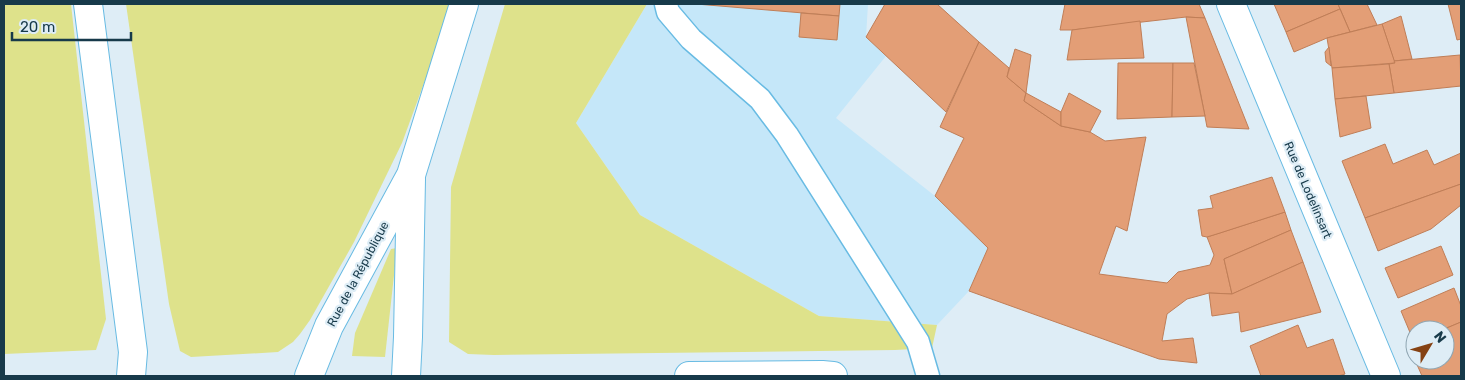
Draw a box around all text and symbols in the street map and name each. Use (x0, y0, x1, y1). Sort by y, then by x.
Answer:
scale bar (12, 10, 131, 42)
text: 20 m (20, 18, 55, 36)
street label: Rue de Lodelinsart (1281, 139, 1335, 241)
street label: Rue de la République (324, 219, 392, 329)
north arrow (1405, 320, 1455, 370)
text: N (1430, 328, 1450, 347)

